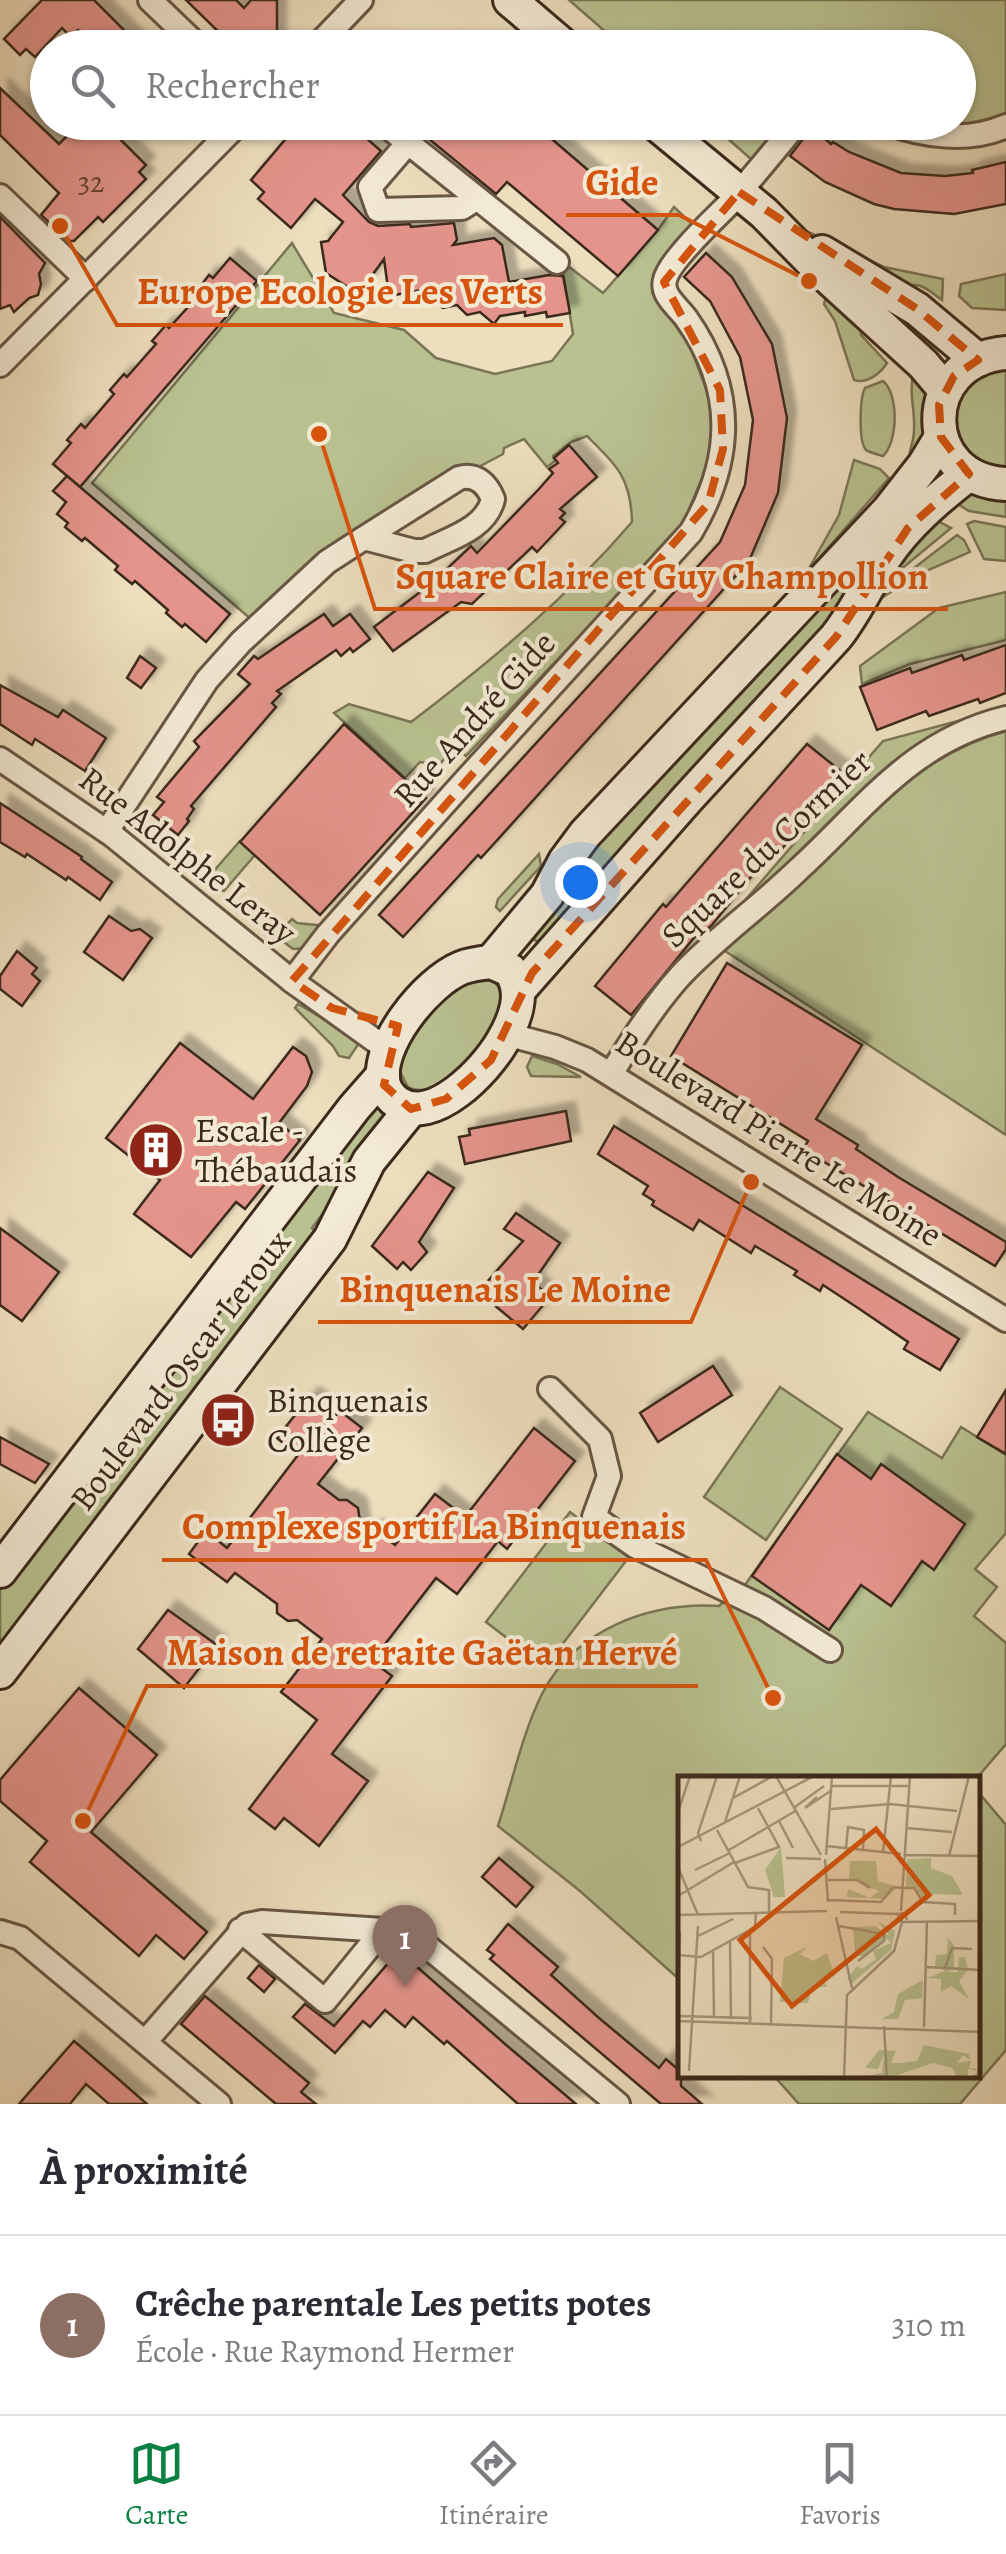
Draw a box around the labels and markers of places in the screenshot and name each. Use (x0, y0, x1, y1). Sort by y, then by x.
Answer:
callout: Gide (566, 147, 679, 215)
callout: Europe Ecologie Les Verts (117, 257, 563, 325)
callout: Square Claire et Guy Champollion (375, 541, 948, 609)
place label: Escale - Thébaudais (195, 1106, 357, 1194)
building icon: Escale - Thébaudais (126, 1120, 186, 1180)
callout: Binquenais Le Moine (318, 1254, 691, 1322)
place label: Binquenais Collège (267, 1376, 429, 1464)
bus stop icon: Binquenais Collège (198, 1390, 258, 1450)
callout: Complexe sportif La Binquenais (162, 1492, 706, 1560)
callout: Maison de retraite Gaëtan Hervé (147, 1618, 698, 1686)
pin: 1 (372, 1904, 438, 1987)

